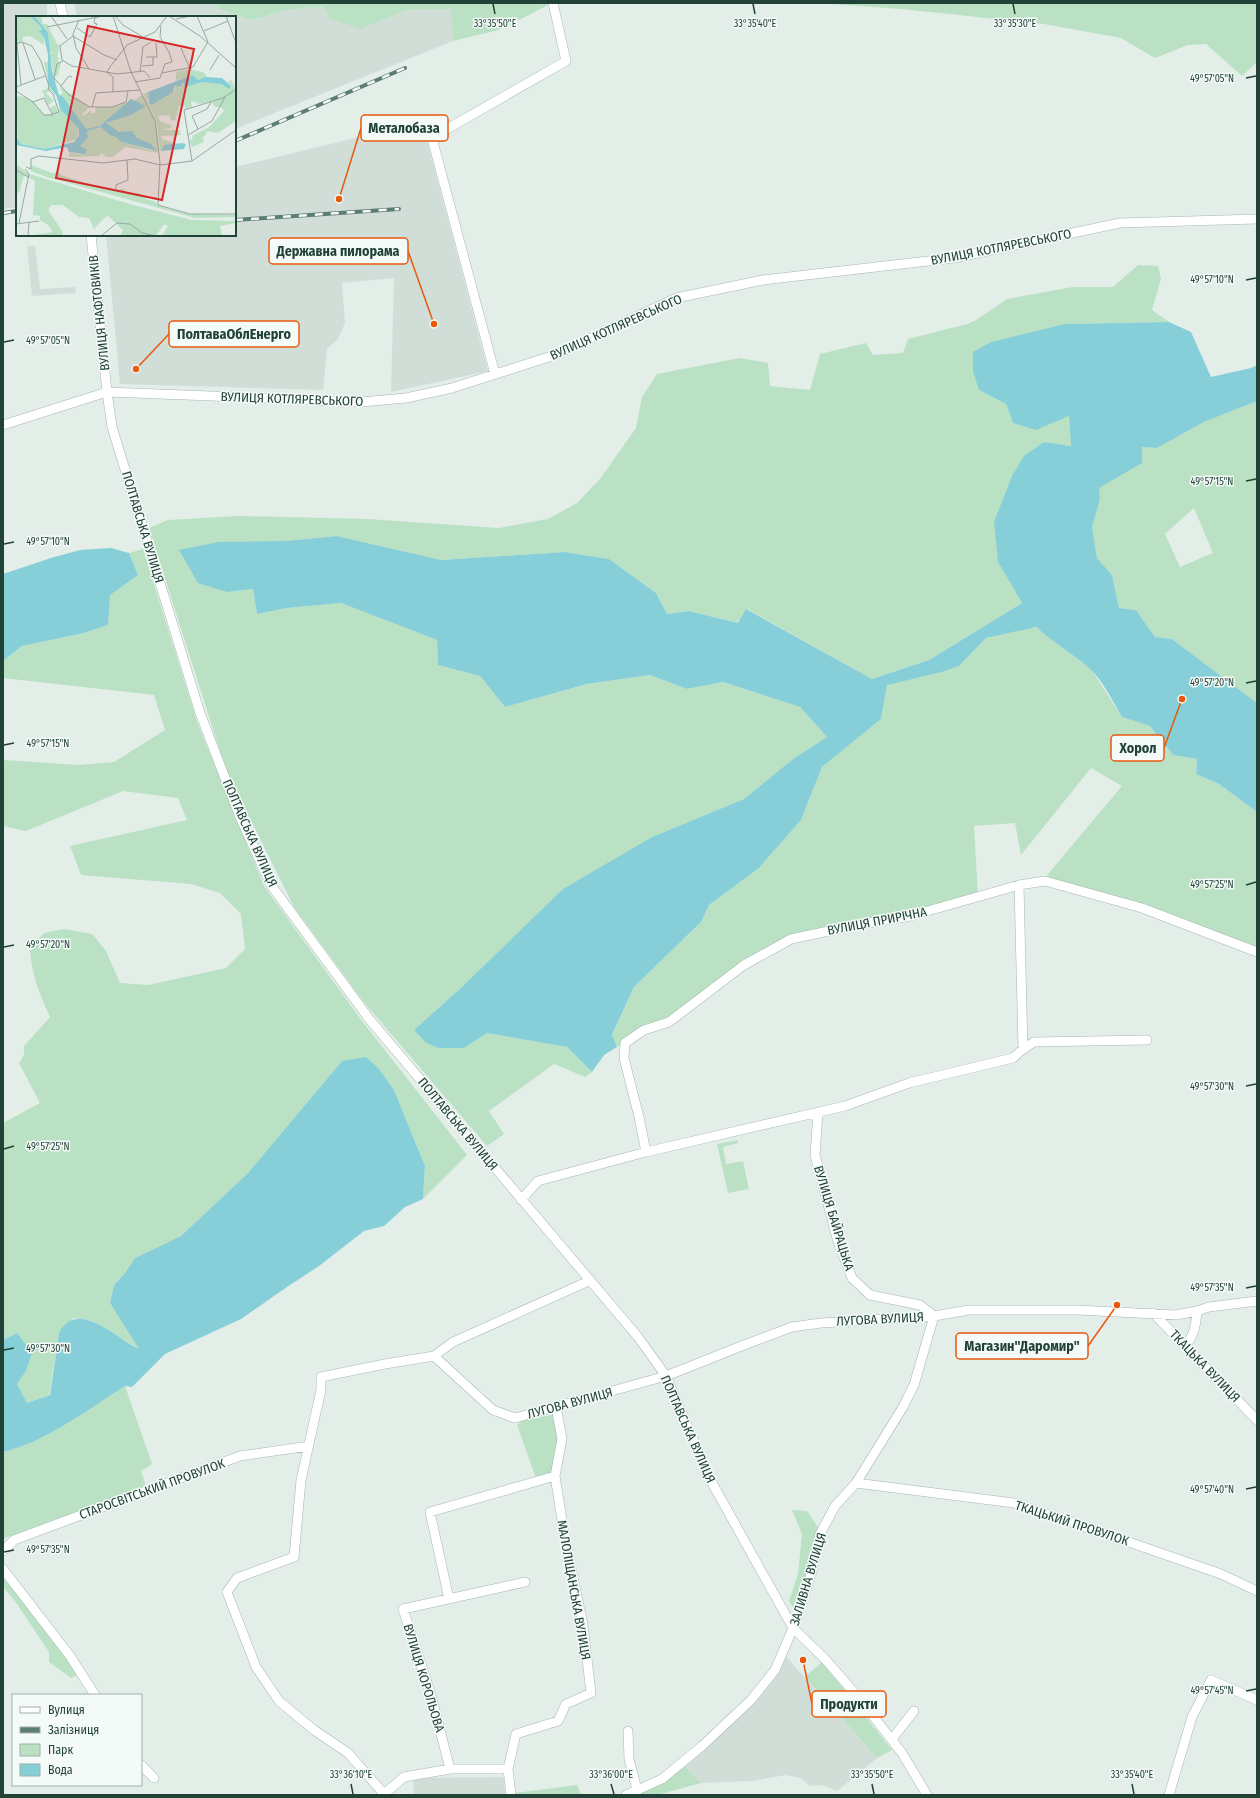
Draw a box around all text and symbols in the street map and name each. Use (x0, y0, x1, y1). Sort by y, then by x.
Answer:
inset map (16, 16, 236, 236)
text: 33°35'50"E (474, 18, 517, 30)
text: 33°35'40"E (734, 18, 777, 30)
text: 33°35'30"E (994, 18, 1037, 30)
text: 49°57'05"N (1190, 73, 1234, 85)
callout: Металобаза (361, 115, 448, 141)
text: Металобаза (368, 120, 440, 137)
street label: ВУЛИЦЯ КОТЛЯРЕВСЬКОГО (929, 226, 1073, 268)
callout: Державна пилорама (269, 238, 408, 264)
text: Державна пилорама (276, 243, 399, 260)
street label: ВУЛИЦЯ НАФТОВИКІВ (85, 254, 113, 372)
text: 49°57'10"N (1190, 274, 1234, 286)
street label: ВУЛИЦЯ КОТЛЯРЕВСЬКОГО (548, 291, 684, 363)
callout: ПолтаваОблЕнерго (169, 321, 299, 347)
text: ПолтаваОблЕнерго (177, 326, 291, 343)
text: 49°57'05"N (26, 335, 70, 347)
street label: ВУЛИЦЯ КОТЛЯРЕВСЬКОГО (220, 389, 364, 409)
street label: ПОЛТАВСЬКА ВУЛИЦЯ (119, 469, 167, 585)
text: 49°57'15"N (1191, 476, 1233, 488)
text: 49°57'10"N (26, 536, 70, 548)
text: 49°57'20"N (1190, 677, 1234, 689)
callout: Хорол (1111, 735, 1164, 761)
text: 49°57'15"N (27, 738, 69, 750)
text: Хорол (1119, 740, 1156, 757)
street label: ПОЛТАВСЬКА ВУЛИЦЯ (220, 777, 280, 889)
text: 49°57'25"N (1190, 879, 1234, 891)
street label: ВУЛИЦЯ ПРИРІЧНА (826, 904, 928, 938)
text: 49°57'20"N (26, 939, 70, 951)
street label: ПОЛТАВСЬКА ВУЛИЦЯ (415, 1075, 501, 1173)
text: 49°57'30"N (1190, 1081, 1234, 1093)
text: 49°57'25"N (26, 1141, 70, 1153)
street label: ВУЛИЦЯ БАЙРАЦЬКА (811, 1164, 857, 1272)
text: 49°57'35"N (1190, 1282, 1234, 1294)
street label: ЛУГОВА ВУЛИЦЯ (836, 1309, 924, 1329)
street label: ТКАЦЬКА ВУЛИЦЯ (1167, 1327, 1243, 1405)
callout: Магазин"Даромир" (956, 1333, 1088, 1359)
text: Магазин"Даромир" (964, 1338, 1080, 1355)
text: 49°57'30"N (26, 1343, 70, 1355)
street label: ПОЛТАВСЬКА ВУЛИЦЯ (658, 1373, 718, 1485)
street label: ЛУГОВА ВУЛИЦЯ (526, 1384, 614, 1422)
street label: СТАРОСВІТСЬКИЙ ПРОВУЛОК (77, 1456, 227, 1522)
text: 49°57'40"N (1190, 1484, 1234, 1496)
street label: ТКАЦЬКИЙ ПРОВУЛОК (1013, 1498, 1131, 1548)
street label: МАЛОЛІЩАНСЬКА ВУЛИЦЯ (554, 1519, 594, 1661)
street label: ЗАЛИВНА ВУЛИЦЯ (787, 1531, 829, 1627)
text: 49°57'35"N (26, 1544, 70, 1556)
street label: ВУЛИЦЯ КОРОЛЬОВА (400, 1622, 448, 1734)
text: 49°57'45"N (1190, 1685, 1234, 1697)
callout: Продукти (812, 1691, 886, 1717)
legend (12, 1694, 142, 1786)
text: Продукти (820, 1696, 878, 1713)
text: Вулиця (48, 1703, 85, 1717)
text: Залізниця (48, 1723, 99, 1737)
text: Парк (48, 1743, 74, 1757)
text: Вода (48, 1763, 73, 1777)
text: 33°36'10"E (330, 1769, 373, 1781)
text: 33°36'00"E (589, 1769, 633, 1781)
text: 33°35'50"E (851, 1769, 894, 1781)
text: 33°35'40"E (1111, 1769, 1154, 1781)

